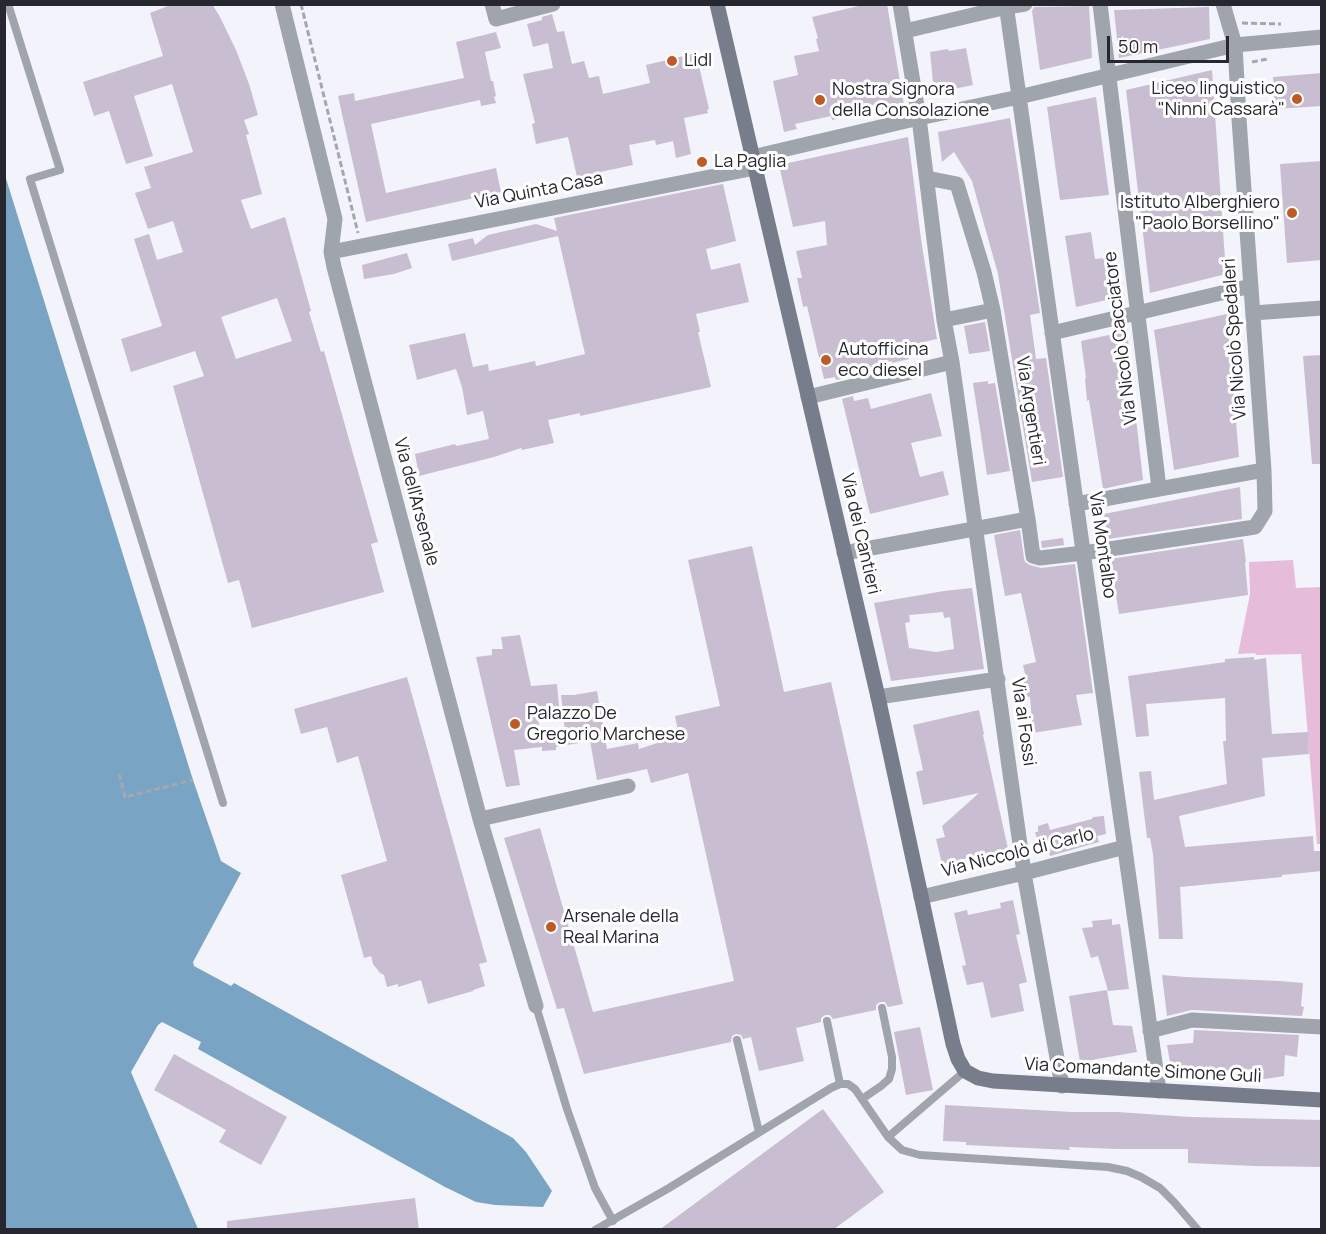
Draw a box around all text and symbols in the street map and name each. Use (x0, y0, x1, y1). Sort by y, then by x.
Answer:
scale bar (1110, 24, 1232, 62)
text: 50 m (1118, 34, 1158, 58)
place label: Lidl (684, 50, 712, 72)
marker: Lidl (665, 54, 679, 68)
place label: Liceo linguistico "Ninni Cassarà" (1151, 78, 1285, 121)
place label: Nostra Signora della Consolazione (832, 79, 989, 122)
marker: Liceo linguistico "Ninni Cassarà" (1290, 92, 1304, 106)
marker: Nostra Signora della Consolazione (813, 93, 827, 107)
place label: La Paglia (714, 151, 786, 173)
marker: La Paglia (695, 155, 709, 169)
street label: Via Quinta Casa (473, 168, 605, 214)
place label: Istituto Alberghiero "Paolo Borsellino" (1120, 192, 1280, 234)
marker: Istituto Alberghiero "Paolo Borsellino" (1285, 206, 1299, 220)
street label: Via Nicolò Cacciatore (1100, 250, 1142, 426)
street label: Via Nicolò Spedaleri (1219, 257, 1251, 421)
place label: Autofficina eco diesel (838, 339, 929, 382)
marker: Autofficina eco diesel (819, 353, 833, 367)
street label: Via Argentieri (1011, 355, 1049, 467)
street label: Via dell'Arsenale (389, 436, 443, 568)
street label: Via dei Cantieri (836, 471, 884, 597)
street label: Via Montalbo (1084, 490, 1120, 600)
street label: Via ai Fossi (1006, 677, 1040, 767)
place label: Palazzo De Gregorio Marchese (527, 703, 685, 746)
marker: Palazzo De Gregorio Marchese (508, 717, 522, 731)
street label: Via Niccolò di Carlo (940, 824, 1096, 882)
place label: Arsenale della Real Marina (563, 906, 679, 948)
marker: Arsenale della Real Marina (544, 920, 558, 934)
street label: Via Comandante Simone Gulì (1024, 1054, 1262, 1088)

